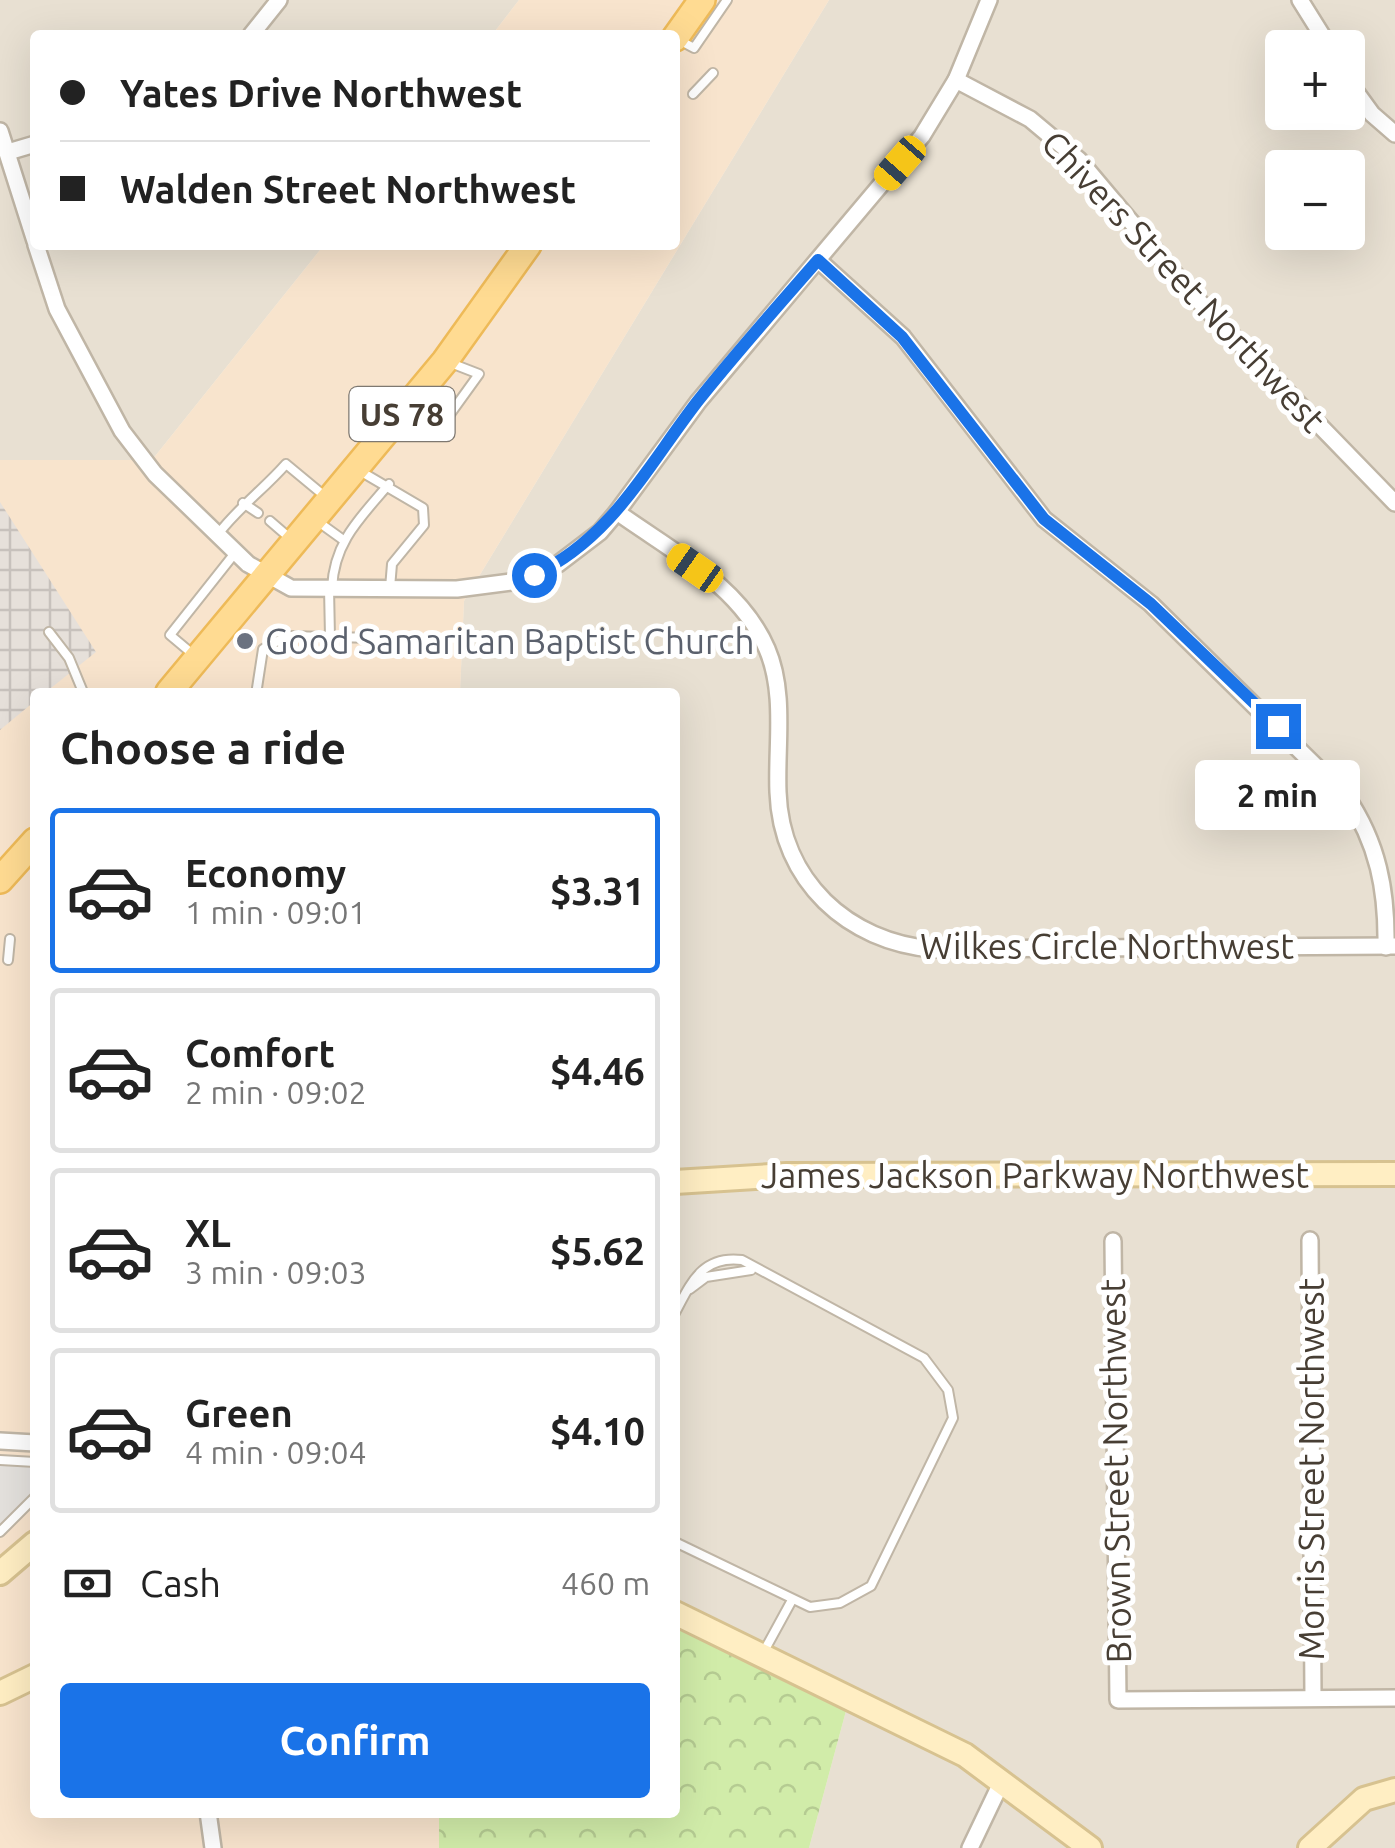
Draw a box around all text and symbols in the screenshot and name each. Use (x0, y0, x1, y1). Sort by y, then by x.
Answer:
map controls (1265, 30, 1365, 250)
button: + (1265, 30, 1365, 130)
text: Yates Drive Northwest (120, 72, 522, 114)
street label: Chivers Street Northwest (1034, 122, 1334, 440)
car (869, 131, 931, 195)
button: − (1265, 150, 1365, 250)
text: Walden Street Northwest (120, 168, 576, 210)
road number: US 78 (350, 387, 454, 441)
car (662, 539, 728, 597)
route start (512, 553, 557, 598)
place label: Good Samaritan Baptist Church (265, 621, 754, 661)
marker: Good Samaritan Baptist Church (234, 630, 256, 652)
route end (1256, 704, 1301, 749)
text: Choose a ride (60, 722, 346, 773)
callout: 2 min (1196, 761, 1360, 831)
text: 2 min (1237, 777, 1318, 813)
icon: car (65, 846, 155, 936)
text: Economy (185, 852, 346, 894)
text: $3.31 (550, 870, 645, 912)
text: 1 min · 09:01 (185, 894, 367, 930)
street label: Wilkes Circle Northwest (920, 926, 1294, 966)
icon: car (65, 1026, 155, 1116)
text: Comfort (185, 1032, 335, 1074)
text: $4.46 (550, 1050, 645, 1092)
text: 2 min · 09:02 (185, 1074, 367, 1110)
street label: James Jackson Parkway Northwest (761, 1155, 1309, 1195)
icon: car (65, 1206, 155, 1296)
text: XL (185, 1212, 231, 1254)
text: $5.62 (550, 1230, 645, 1272)
text: 3 min · 09:03 (185, 1254, 367, 1290)
street label: Morris Street Northwest (1291, 1277, 1331, 1660)
street label: Brown Street Northwest (1092, 1278, 1138, 1664)
icon: car (65, 1386, 155, 1476)
text: Green (185, 1392, 293, 1434)
text: $4.10 (550, 1410, 645, 1452)
text: 4 min · 09:04 (185, 1434, 367, 1470)
icon: cash (60, 1556, 115, 1611)
text: Cash (140, 1562, 221, 1604)
text: 460 m (561, 1565, 650, 1601)
button: Confirm (60, 1683, 650, 1798)

